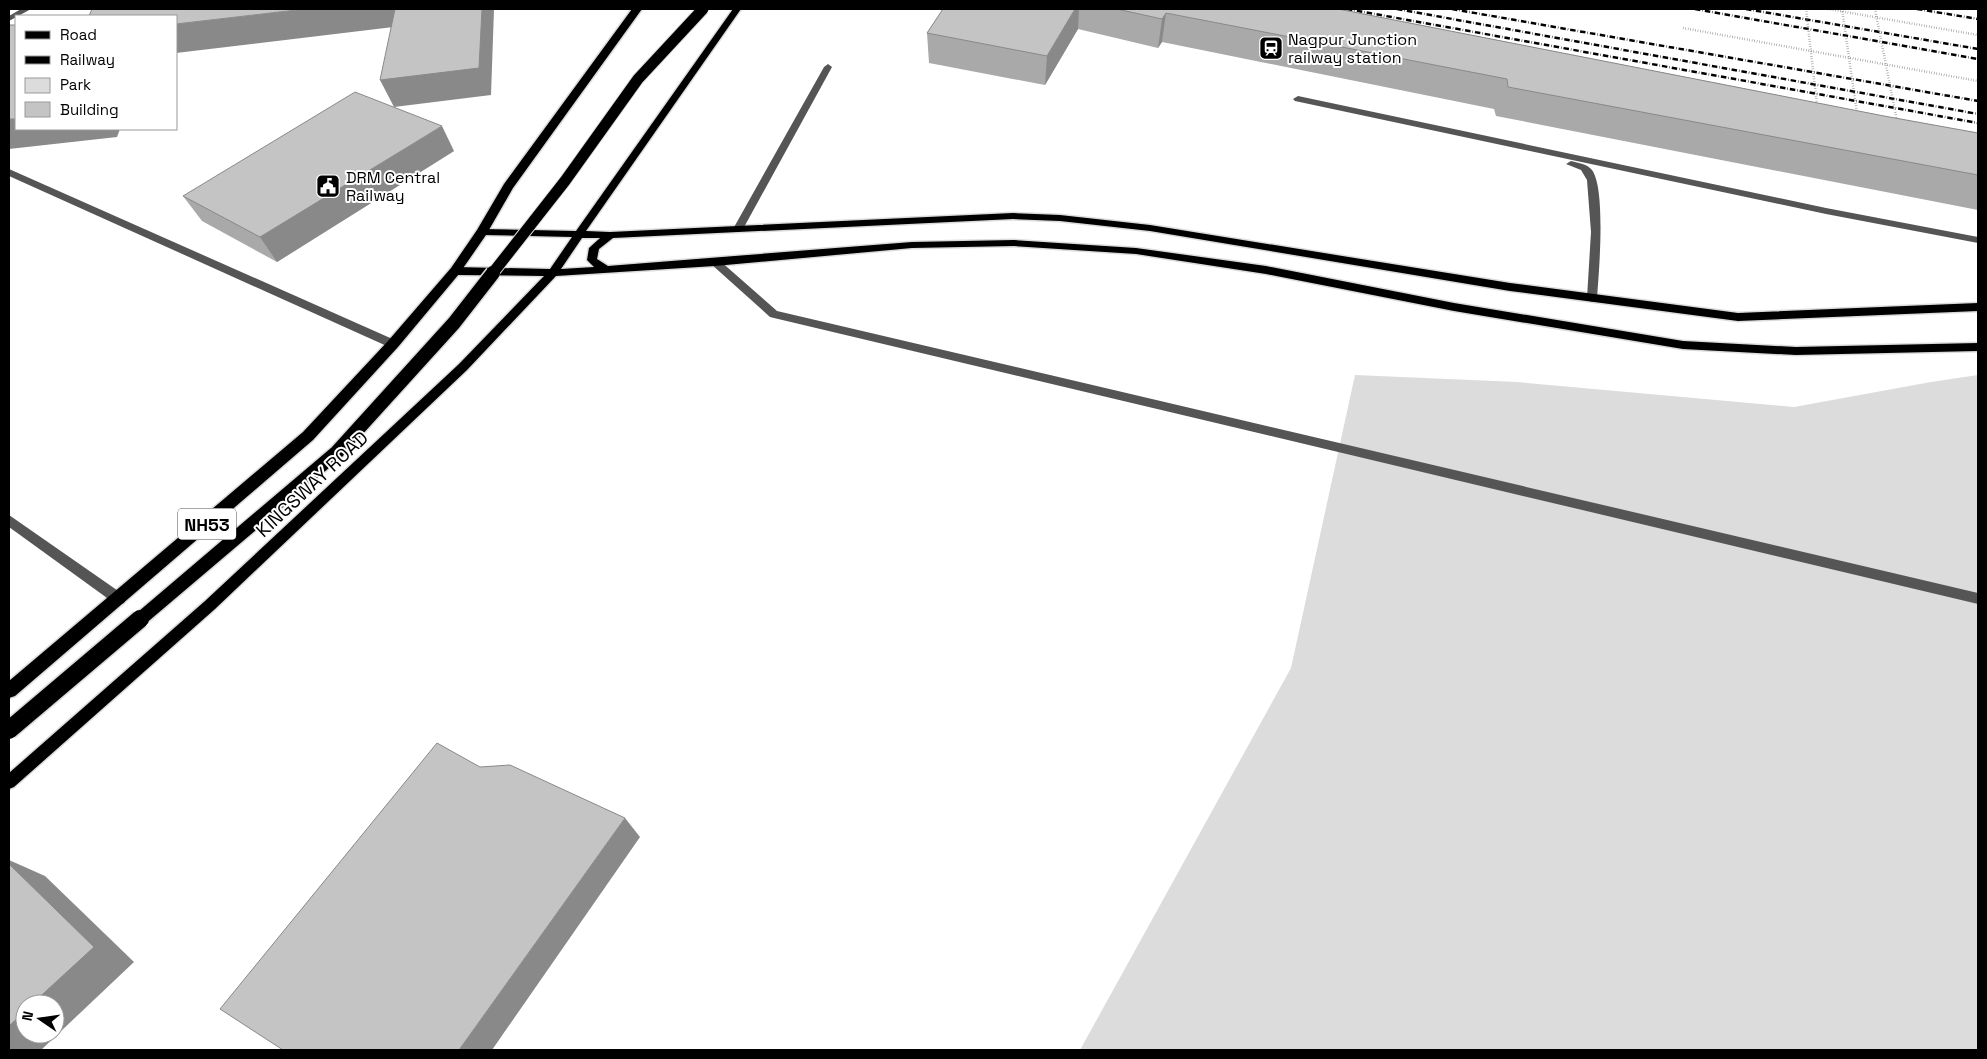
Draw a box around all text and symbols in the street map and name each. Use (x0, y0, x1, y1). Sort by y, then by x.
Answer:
legend (15, 15, 178, 130)
text: Road (60, 25, 97, 44)
place label: Nagpur Junction railway station (1288, 29, 1417, 68)
station icon: Nagpur Junction railway station (1258, 35, 1284, 61)
text: Railway (60, 50, 115, 69)
text: Park (60, 75, 91, 94)
text: Building (60, 100, 119, 119)
place label: DRM Central Railway (346, 167, 440, 206)
public building icon: DRM Central Railway (315, 173, 341, 199)
street label: KINGSWAY ROAD (250, 425, 374, 543)
road number: NH53 (178, 508, 236, 540)
north arrow (15, 994, 65, 1044)
text: N (18, 1009, 37, 1023)

